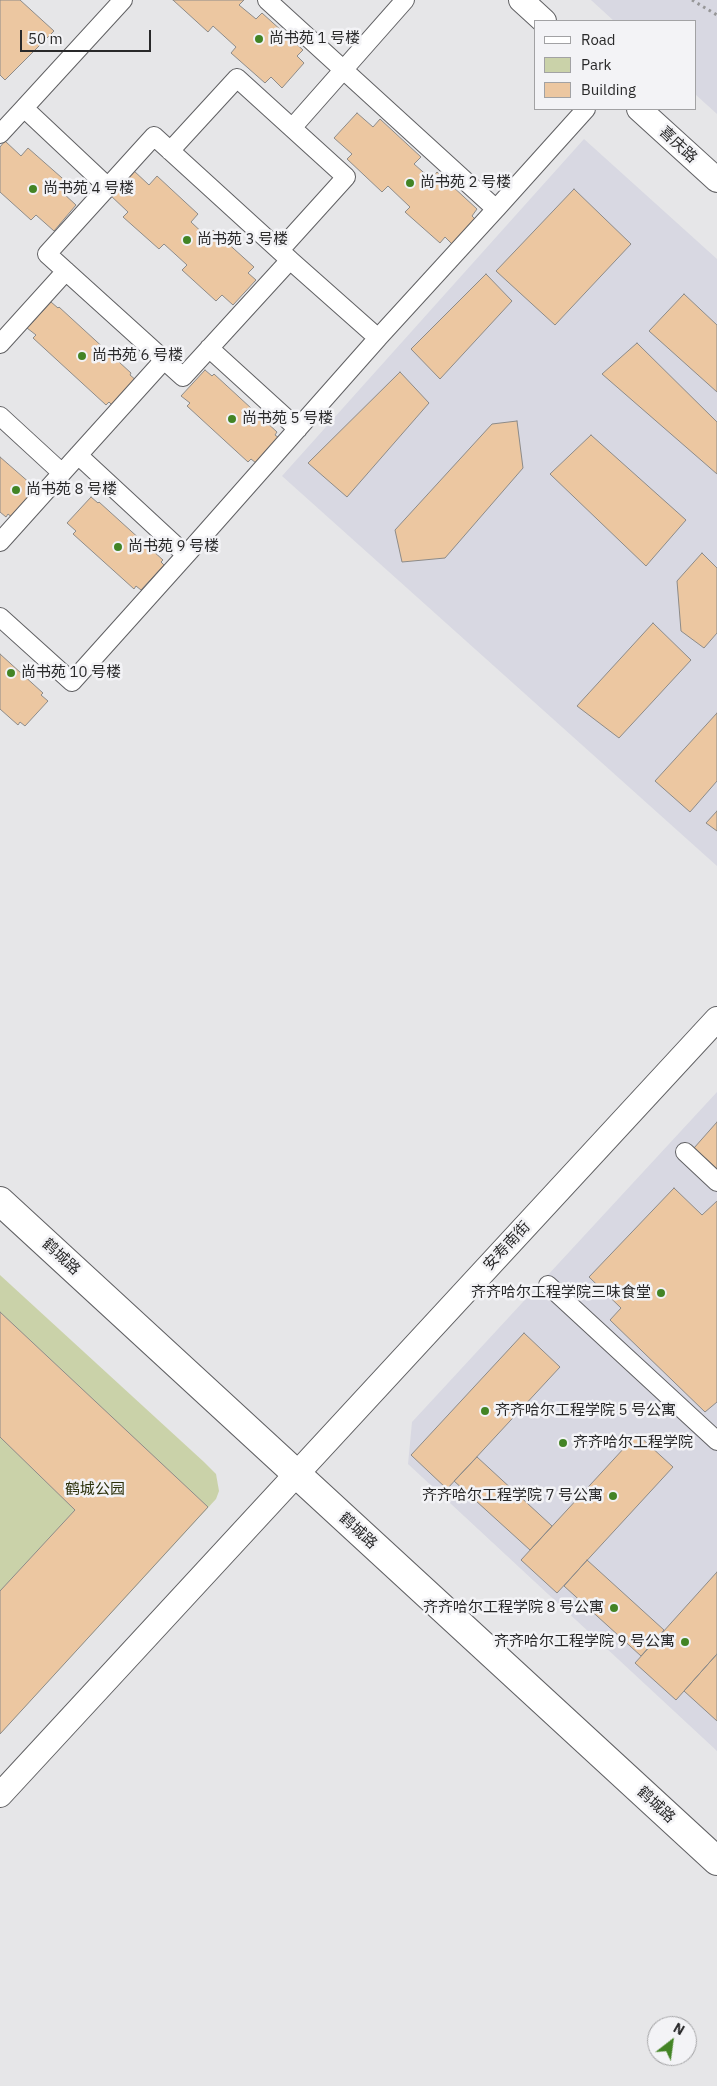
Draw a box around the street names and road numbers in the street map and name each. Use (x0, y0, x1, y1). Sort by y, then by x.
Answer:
street label: 喜庆路 (655, 123, 701, 167)
street label: 安寿南街 (480, 1218, 534, 1274)
street label: 鹤城路 (38, 1235, 84, 1279)
street label: 鹤城路 (335, 1509, 381, 1553)
street label: 鹤城路 (633, 1783, 679, 1827)

